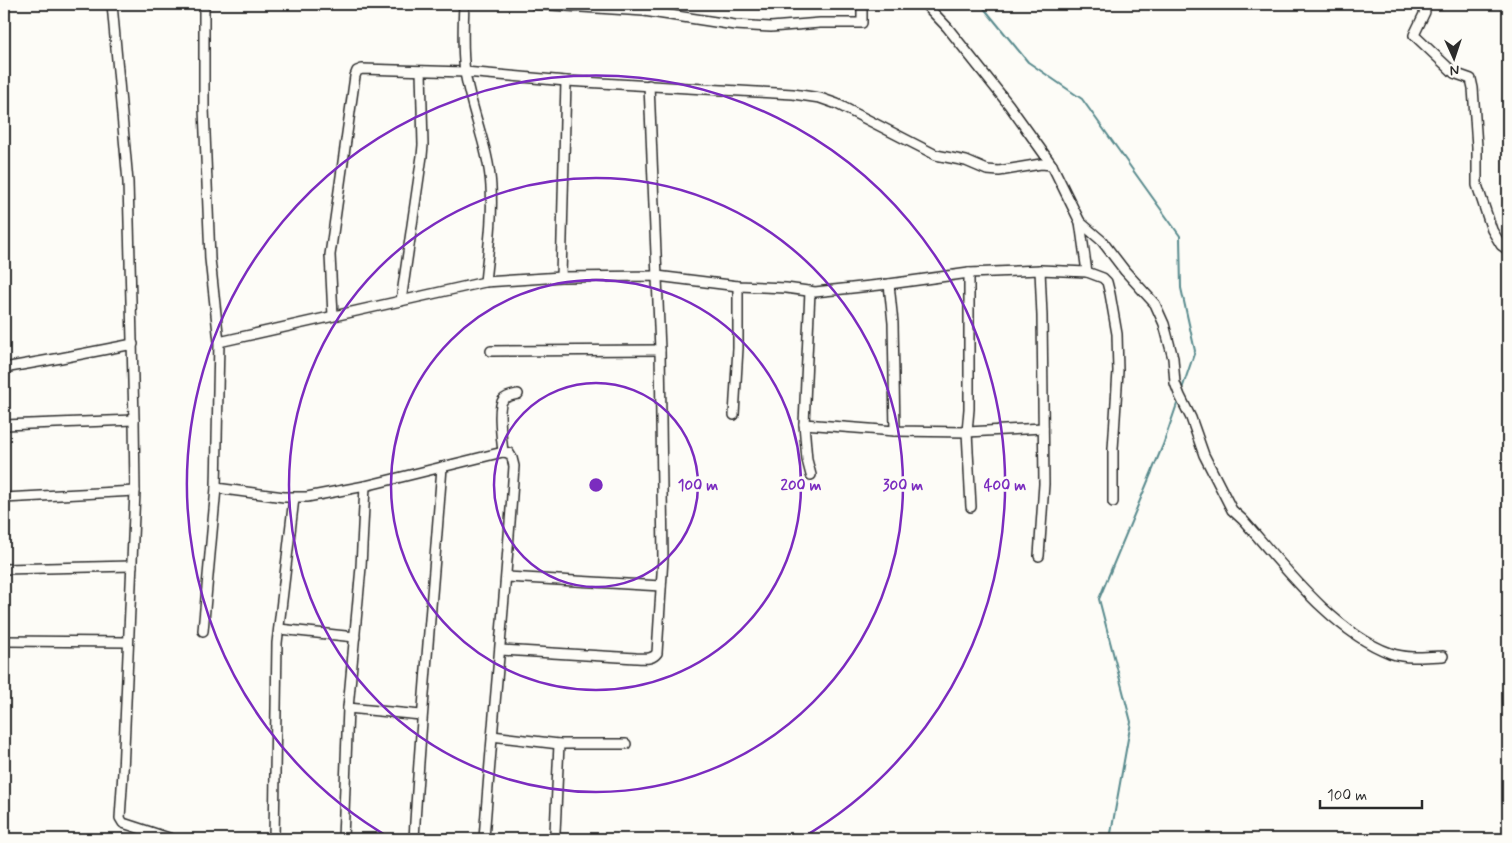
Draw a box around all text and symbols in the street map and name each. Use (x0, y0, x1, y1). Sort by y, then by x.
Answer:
north arrow (1430, 32, 1480, 82)
text: N (1449, 61, 1460, 79)
centre of rings (587, 476, 605, 494)
text: 100 m (678, 476, 718, 496)
text: 200 m (781, 476, 822, 496)
text: 300 m (883, 476, 923, 496)
text: 400 m (984, 476, 1026, 496)
scale bar (1320, 778, 1422, 810)
text: 100 m (1327, 786, 1367, 806)

